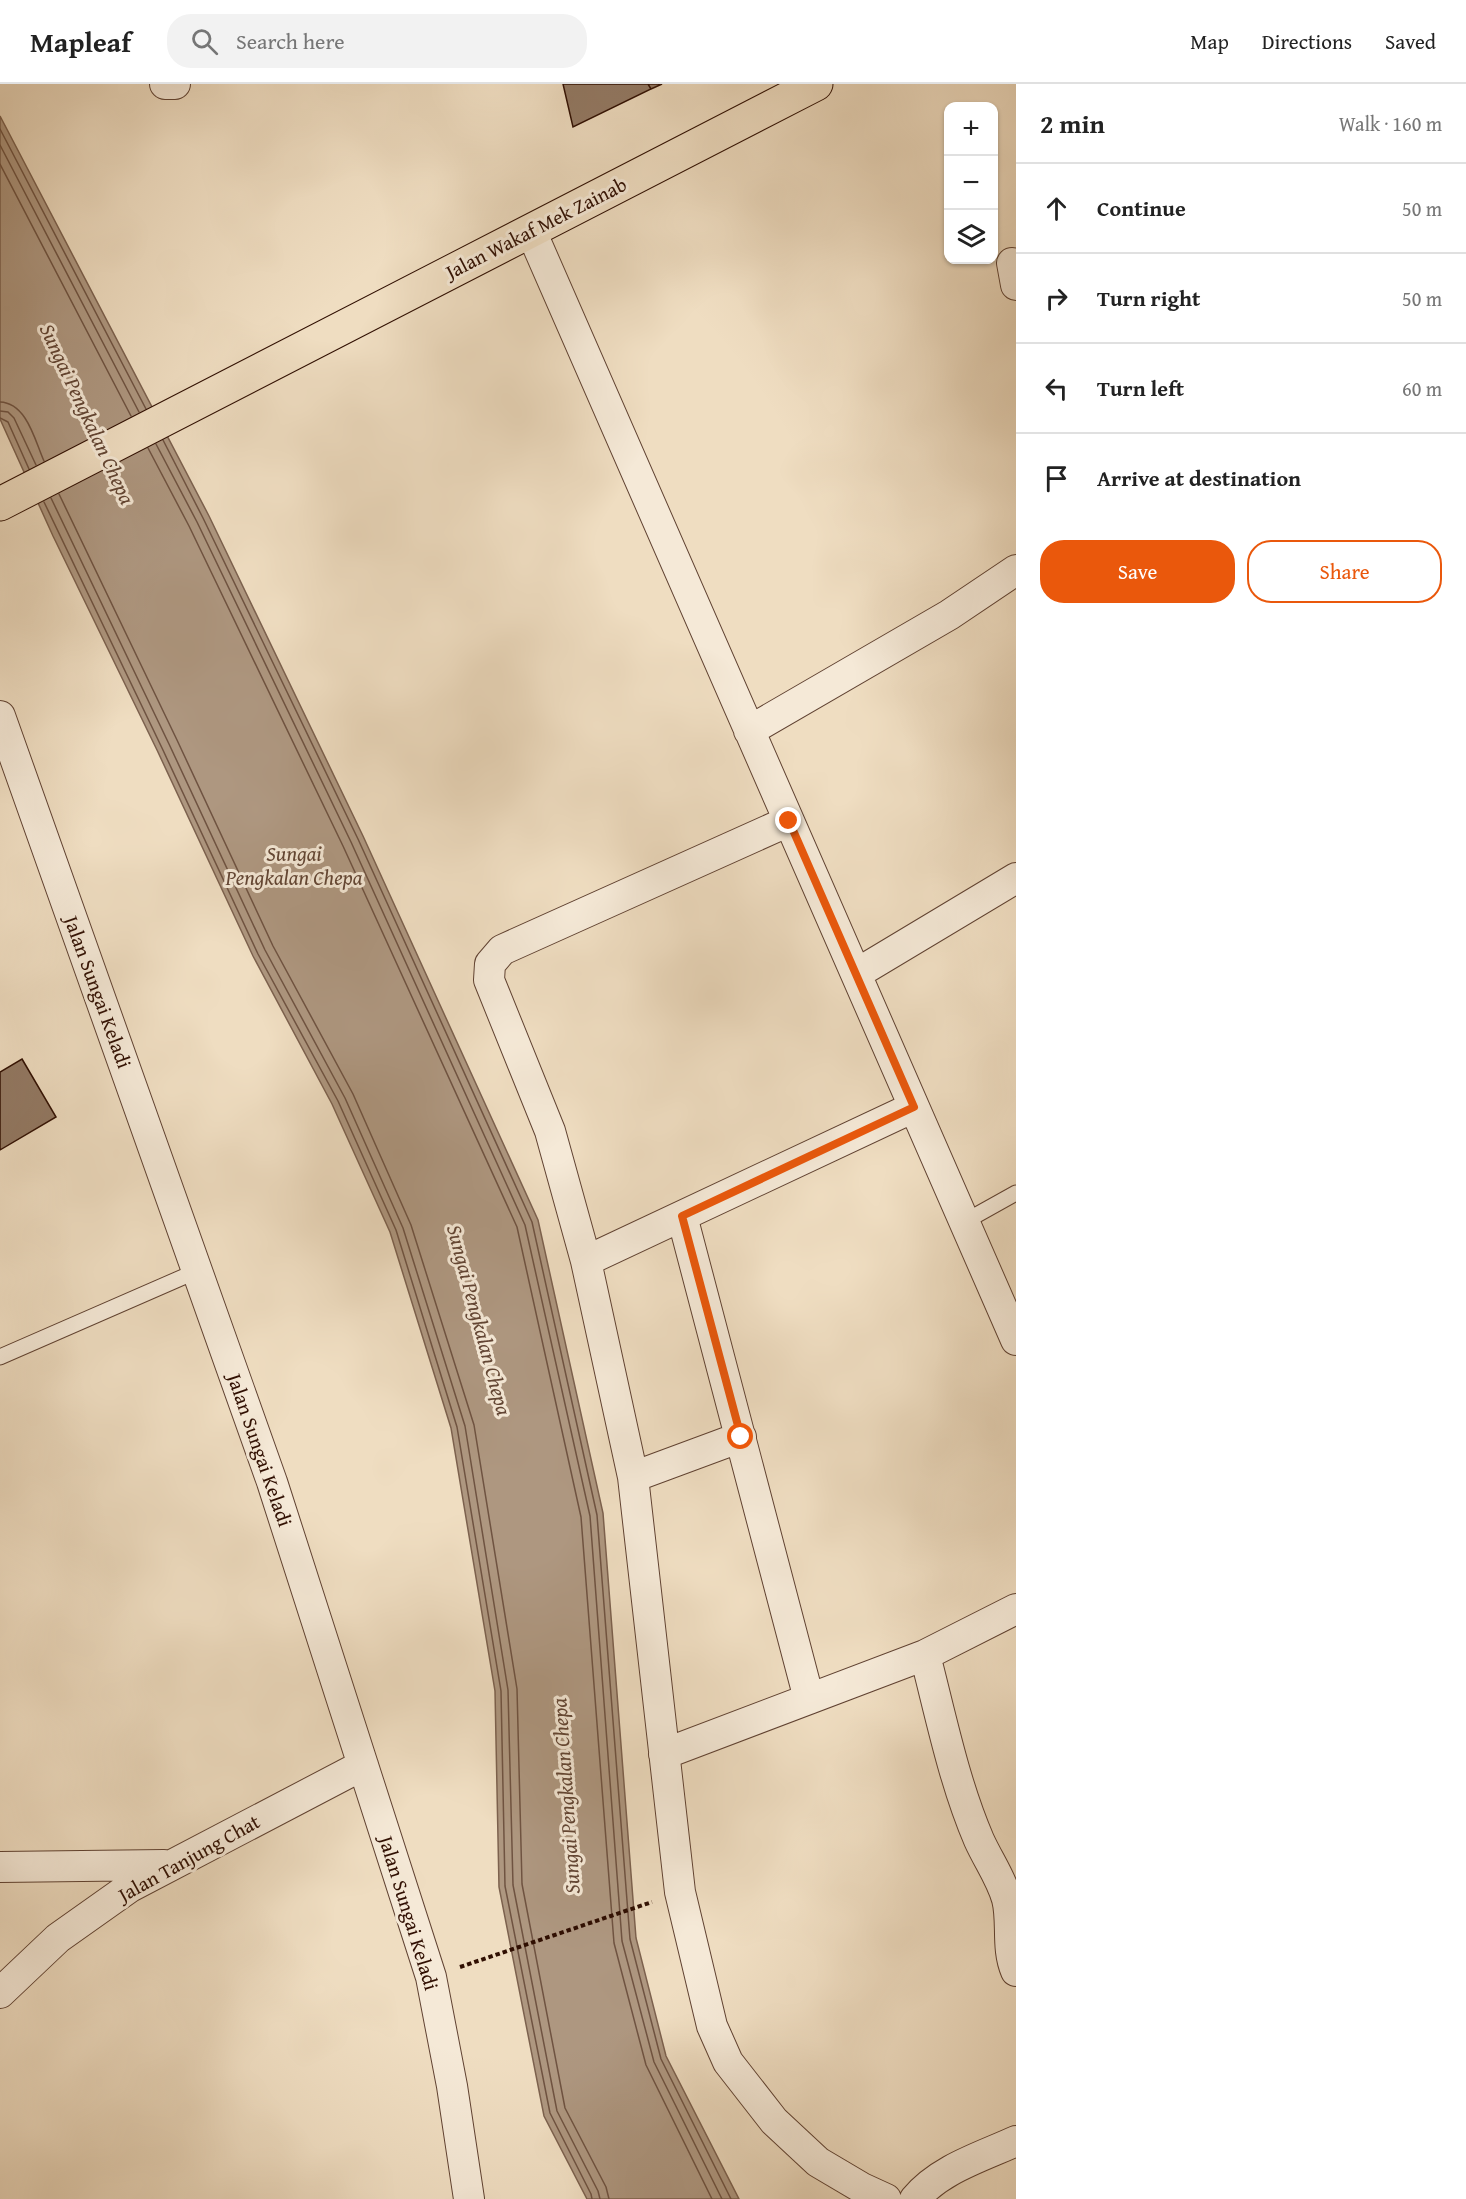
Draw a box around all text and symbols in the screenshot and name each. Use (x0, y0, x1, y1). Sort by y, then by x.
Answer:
search box (167, 14, 587, 68)
text: Mapleaf (30, 21, 131, 62)
icon: search (188, 25, 221, 58)
text: Search here (236, 25, 345, 57)
text: Map (1190, 26, 1229, 57)
text: Directions (1262, 26, 1352, 57)
text: Saved (1385, 26, 1436, 57)
map controls (944, 102, 998, 264)
button: + (944, 102, 998, 156)
text: 2 min (1040, 104, 1105, 143)
text: Walk · 160 m (1339, 109, 1442, 138)
button: − (944, 156, 998, 210)
street label: Jalan Wakaf Mek Zainab (438, 169, 631, 287)
icon: ahead (1040, 192, 1073, 225)
text: Continue (1097, 192, 1186, 224)
text: 50 m (1402, 194, 1442, 223)
button: layers (944, 210, 998, 264)
icon: right (1040, 282, 1073, 315)
text: Turn right (1097, 282, 1200, 314)
text: 50 m (1402, 284, 1442, 313)
water label: Sungai Pengkalan Chepa (32, 318, 143, 510)
icon: left (1040, 372, 1073, 405)
text: Turn left (1097, 372, 1184, 404)
text: 60 m (1402, 374, 1442, 403)
icon: arrive (1040, 462, 1073, 495)
text: Arrive at destination (1097, 462, 1301, 494)
button: Save (1040, 540, 1235, 603)
button: Share (1247, 540, 1442, 603)
route end (775, 807, 801, 833)
water label: Sungai Pengkalan Chepa (225, 838, 363, 893)
street label: Jalan Sungai Keladi (56, 909, 140, 1072)
water label: Sungai Pengkalan Chepa (439, 1221, 520, 1419)
street label: Jalan Sungai Keladi (220, 1367, 300, 1531)
route start (727, 1423, 753, 1449)
water label: Sungai Pengkalan Chepa (543, 1697, 588, 1895)
street label: Jalan Tanjung Chat (110, 1807, 265, 1910)
street label: Jalan Sungai Keladi (371, 1829, 447, 1994)

